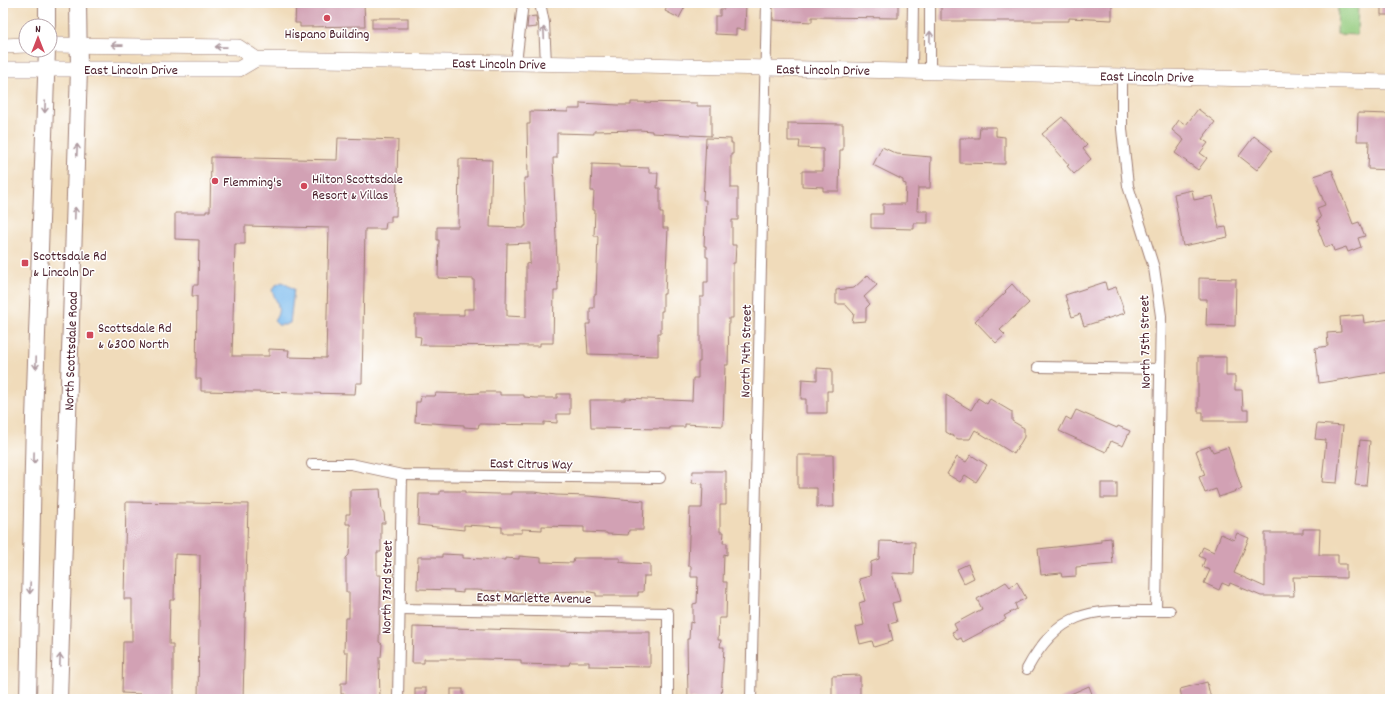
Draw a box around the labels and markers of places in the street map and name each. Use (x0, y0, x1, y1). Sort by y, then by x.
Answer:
marker: Hispano Building (322, 13, 332, 23)
place label: Hispano Building (285, 25, 369, 45)
place label: Hilton Scottsdale Resort & Villas (312, 170, 403, 206)
place label: Flemming's (223, 173, 282, 193)
marker: Flemming's (210, 176, 220, 186)
marker: Hilton Scottsdale Resort & Villas (299, 181, 309, 191)
place label: Scottsdale Rd & Lincoln Dr (33, 247, 106, 283)
marker: Scottsdale Rd & Lincoln Dr (20, 258, 30, 268)
place label: Scottsdale Rd & 6300 North (98, 319, 171, 355)
marker: Scottsdale Rd & 6300 North (85, 330, 95, 340)

